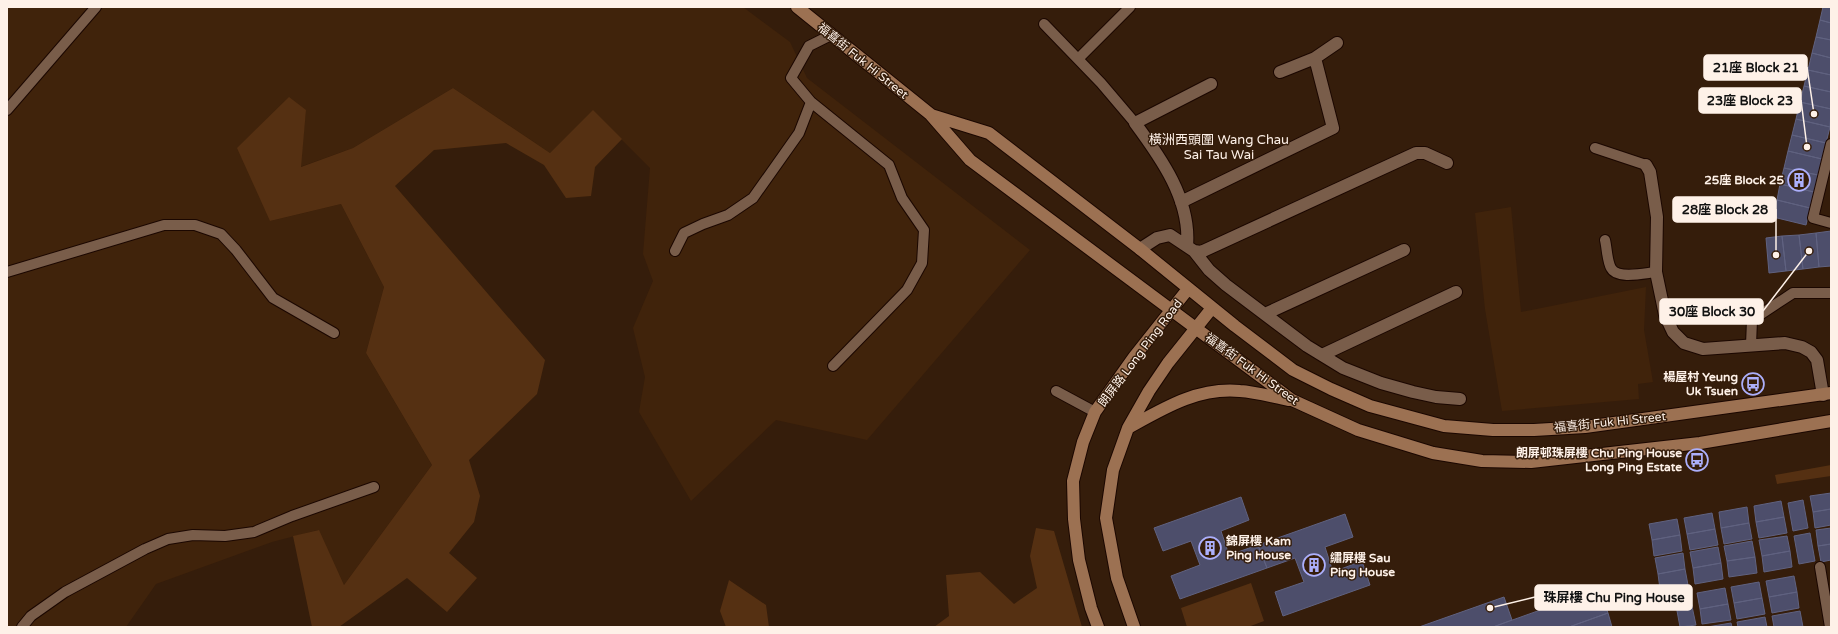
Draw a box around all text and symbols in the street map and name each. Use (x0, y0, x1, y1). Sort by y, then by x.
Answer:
street label: 福喜街 Fuk Hi Street (815, 20, 911, 102)
callout: 21座 Block 21 (1704, 55, 1807, 80)
text: 21座 Block 21 (1713, 60, 1799, 76)
callout: 23座 Block 23 (1699, 88, 1801, 113)
text: 23座 Block 23 (1707, 93, 1793, 109)
district label: 橫洲西頭圍 Wang Chau Sai Tau Wai (1149, 132, 1289, 163)
building icon: 25座 Block 25 (1786, 167, 1812, 193)
place label: 25座 Block 25 (1704, 173, 1784, 187)
callout: 28座 Block 28 (1673, 197, 1776, 222)
text: 28座 Block 28 (1682, 202, 1768, 218)
street label: 朗屏路 Long Ping Road (1095, 297, 1185, 409)
callout: 30座 Block 30 (1660, 299, 1763, 324)
text: 30座 Block 30 (1669, 304, 1755, 320)
street label: 福喜街 Fuk Hi Street (1202, 330, 1302, 408)
place label: 楊屋村 Yeung Uk Tsuen (1663, 370, 1738, 398)
bus stop icon: 楊屋村 Yeung Uk Tsuen (1740, 371, 1766, 397)
street label: 福喜街 Fuk Hi Street (1553, 409, 1667, 435)
place label: 朗屏邨珠屏樓 Chu Ping House Long Ping Estate (1516, 446, 1682, 475)
bus stop icon: 朗屏邨珠屏樓 Chu Ping House Long Ping Estate (1684, 447, 1710, 473)
place label: 錦屏樓 Kam Ping House (1226, 534, 1291, 563)
building icon: 錦屏樓 Kam Ping House (1197, 535, 1223, 561)
place label: 繡屏樓 Sau Ping House (1330, 551, 1395, 580)
building icon: 繡屏樓 Sau Ping House (1301, 552, 1327, 578)
callout: 珠屏樓 Chu Ping House (1535, 585, 1692, 610)
text: 珠屏樓 Chu Ping House (1544, 590, 1685, 606)

